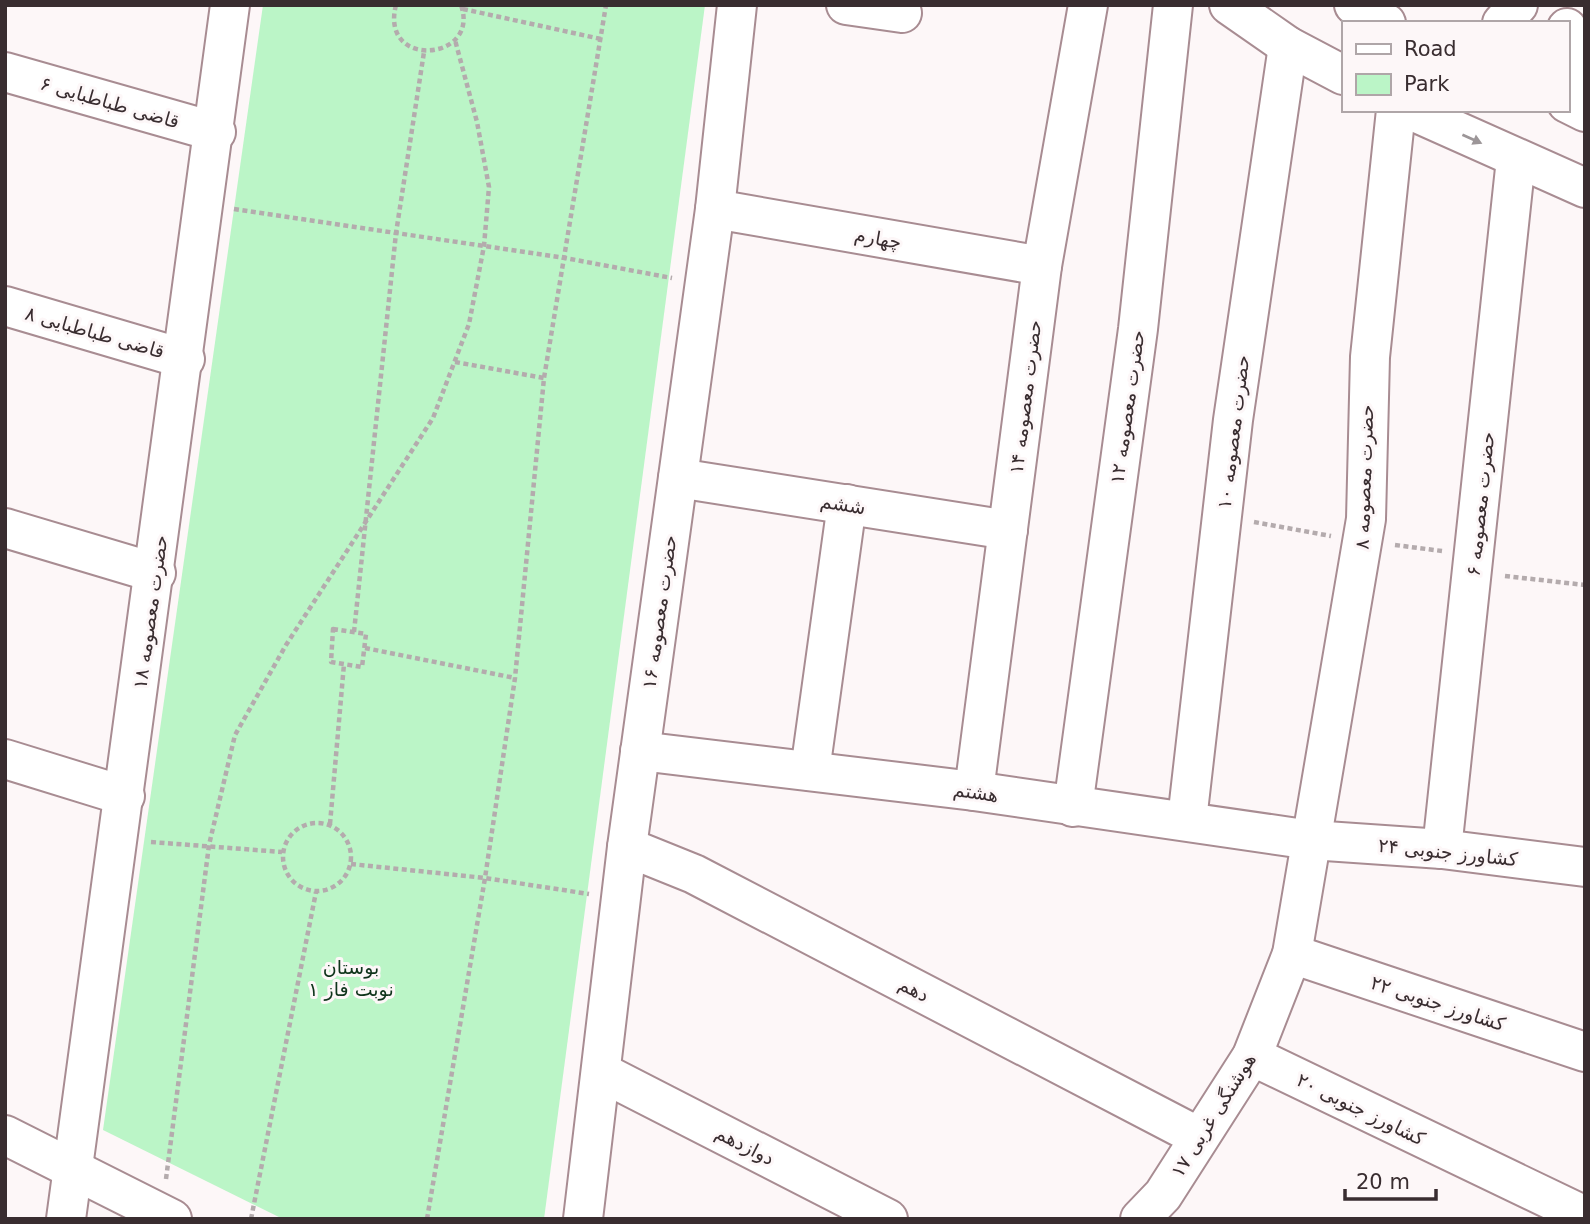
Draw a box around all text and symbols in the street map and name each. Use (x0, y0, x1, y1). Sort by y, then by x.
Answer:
legend (1342, 21, 1569, 112)
text: Road (1404, 37, 1457, 61)
street label: قاضی طباطبایی ۶ (38, 72, 182, 132)
text: Park (1404, 72, 1450, 96)
one-way arrow (1461, 134, 1482, 145)
street label: چهارم (853, 223, 903, 254)
street label: قاضی طباطبایی ۸ (23, 302, 167, 362)
street label: حضرت معصومه ۱۴ (1005, 319, 1046, 475)
street label: حضرت معصومه ۱۲ (1105, 329, 1150, 485)
street label: حضرت معصومه ۱۰ (1213, 354, 1254, 510)
street label: حضرت معصومه ۸ (1350, 404, 1379, 550)
street label: حضرت معصومه ۶ (1461, 431, 1500, 577)
street label: ششم (819, 490, 867, 519)
street label: حضرت معصومه ۱۸ (128, 534, 173, 690)
street label: حضرت معصومه ۱۶ (637, 534, 682, 690)
street label: هشتم (952, 778, 1000, 807)
street label: کشاورز جنوبی ۲۴ (1377, 834, 1520, 871)
park label: بوستان نوبت فاز ۱ (308, 956, 394, 1001)
street label: کشاورز جنوبی ۲۲ (1368, 971, 1509, 1036)
street label: دهم (895, 972, 933, 1007)
street label: هوشنگی غربی ۱۷ (1166, 1049, 1261, 1182)
street label: کشاورز جنوبی ۲۰ (1293, 1068, 1430, 1151)
street label: دوازدهم (711, 1121, 778, 1170)
scale bar (1345, 1158, 1436, 1202)
text: 20 m (1356, 1170, 1410, 1194)

